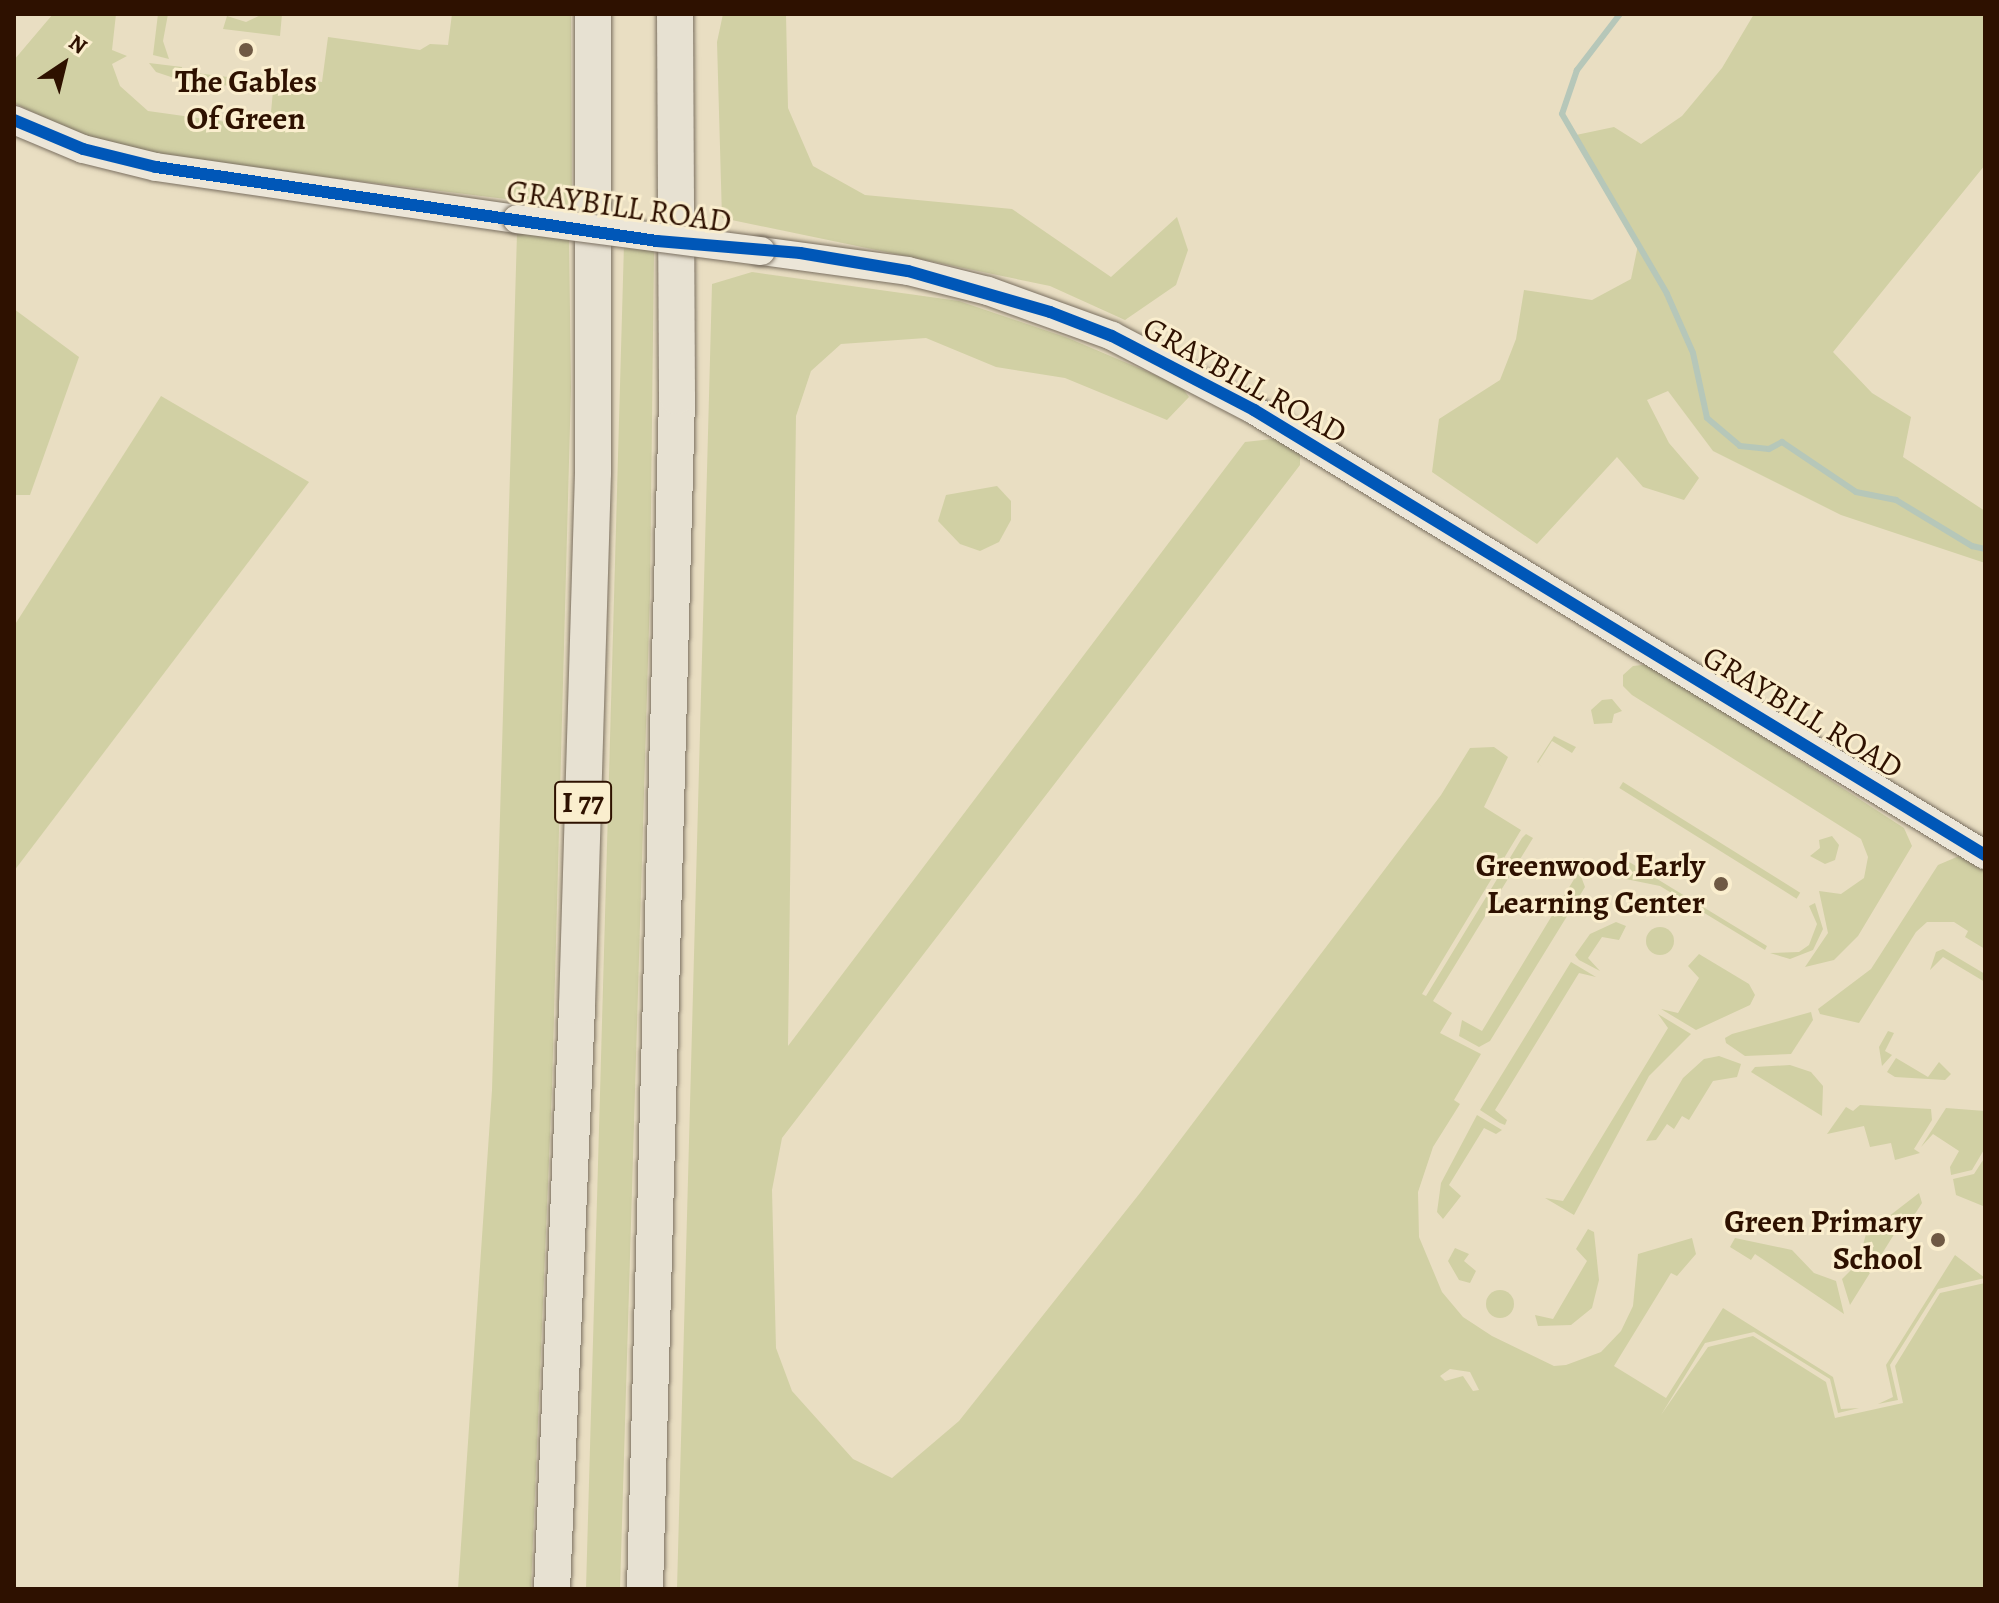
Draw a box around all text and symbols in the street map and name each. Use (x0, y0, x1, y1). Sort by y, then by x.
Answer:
north arrow (24, 24, 104, 104)
text: N (63, 27, 93, 61)
marker: The Gables Of Green (237, 41, 255, 59)
place label: The Gables Of Green (175, 63, 317, 138)
street label: GRAYBILL ROAD (504, 171, 734, 241)
street label: GRAYBILL ROAD (1137, 308, 1353, 452)
street label: GRAYBILL ROAD (1696, 637, 1910, 787)
road number: I 77 (553, 776, 613, 828)
place label: Greenwood Early Learning Center (1476, 847, 1705, 922)
marker: Greenwood Early Learning Center (1712, 875, 1730, 893)
place label: Green Primary School (1724, 1203, 1922, 1278)
marker: Green Primary School (1929, 1231, 1947, 1249)

